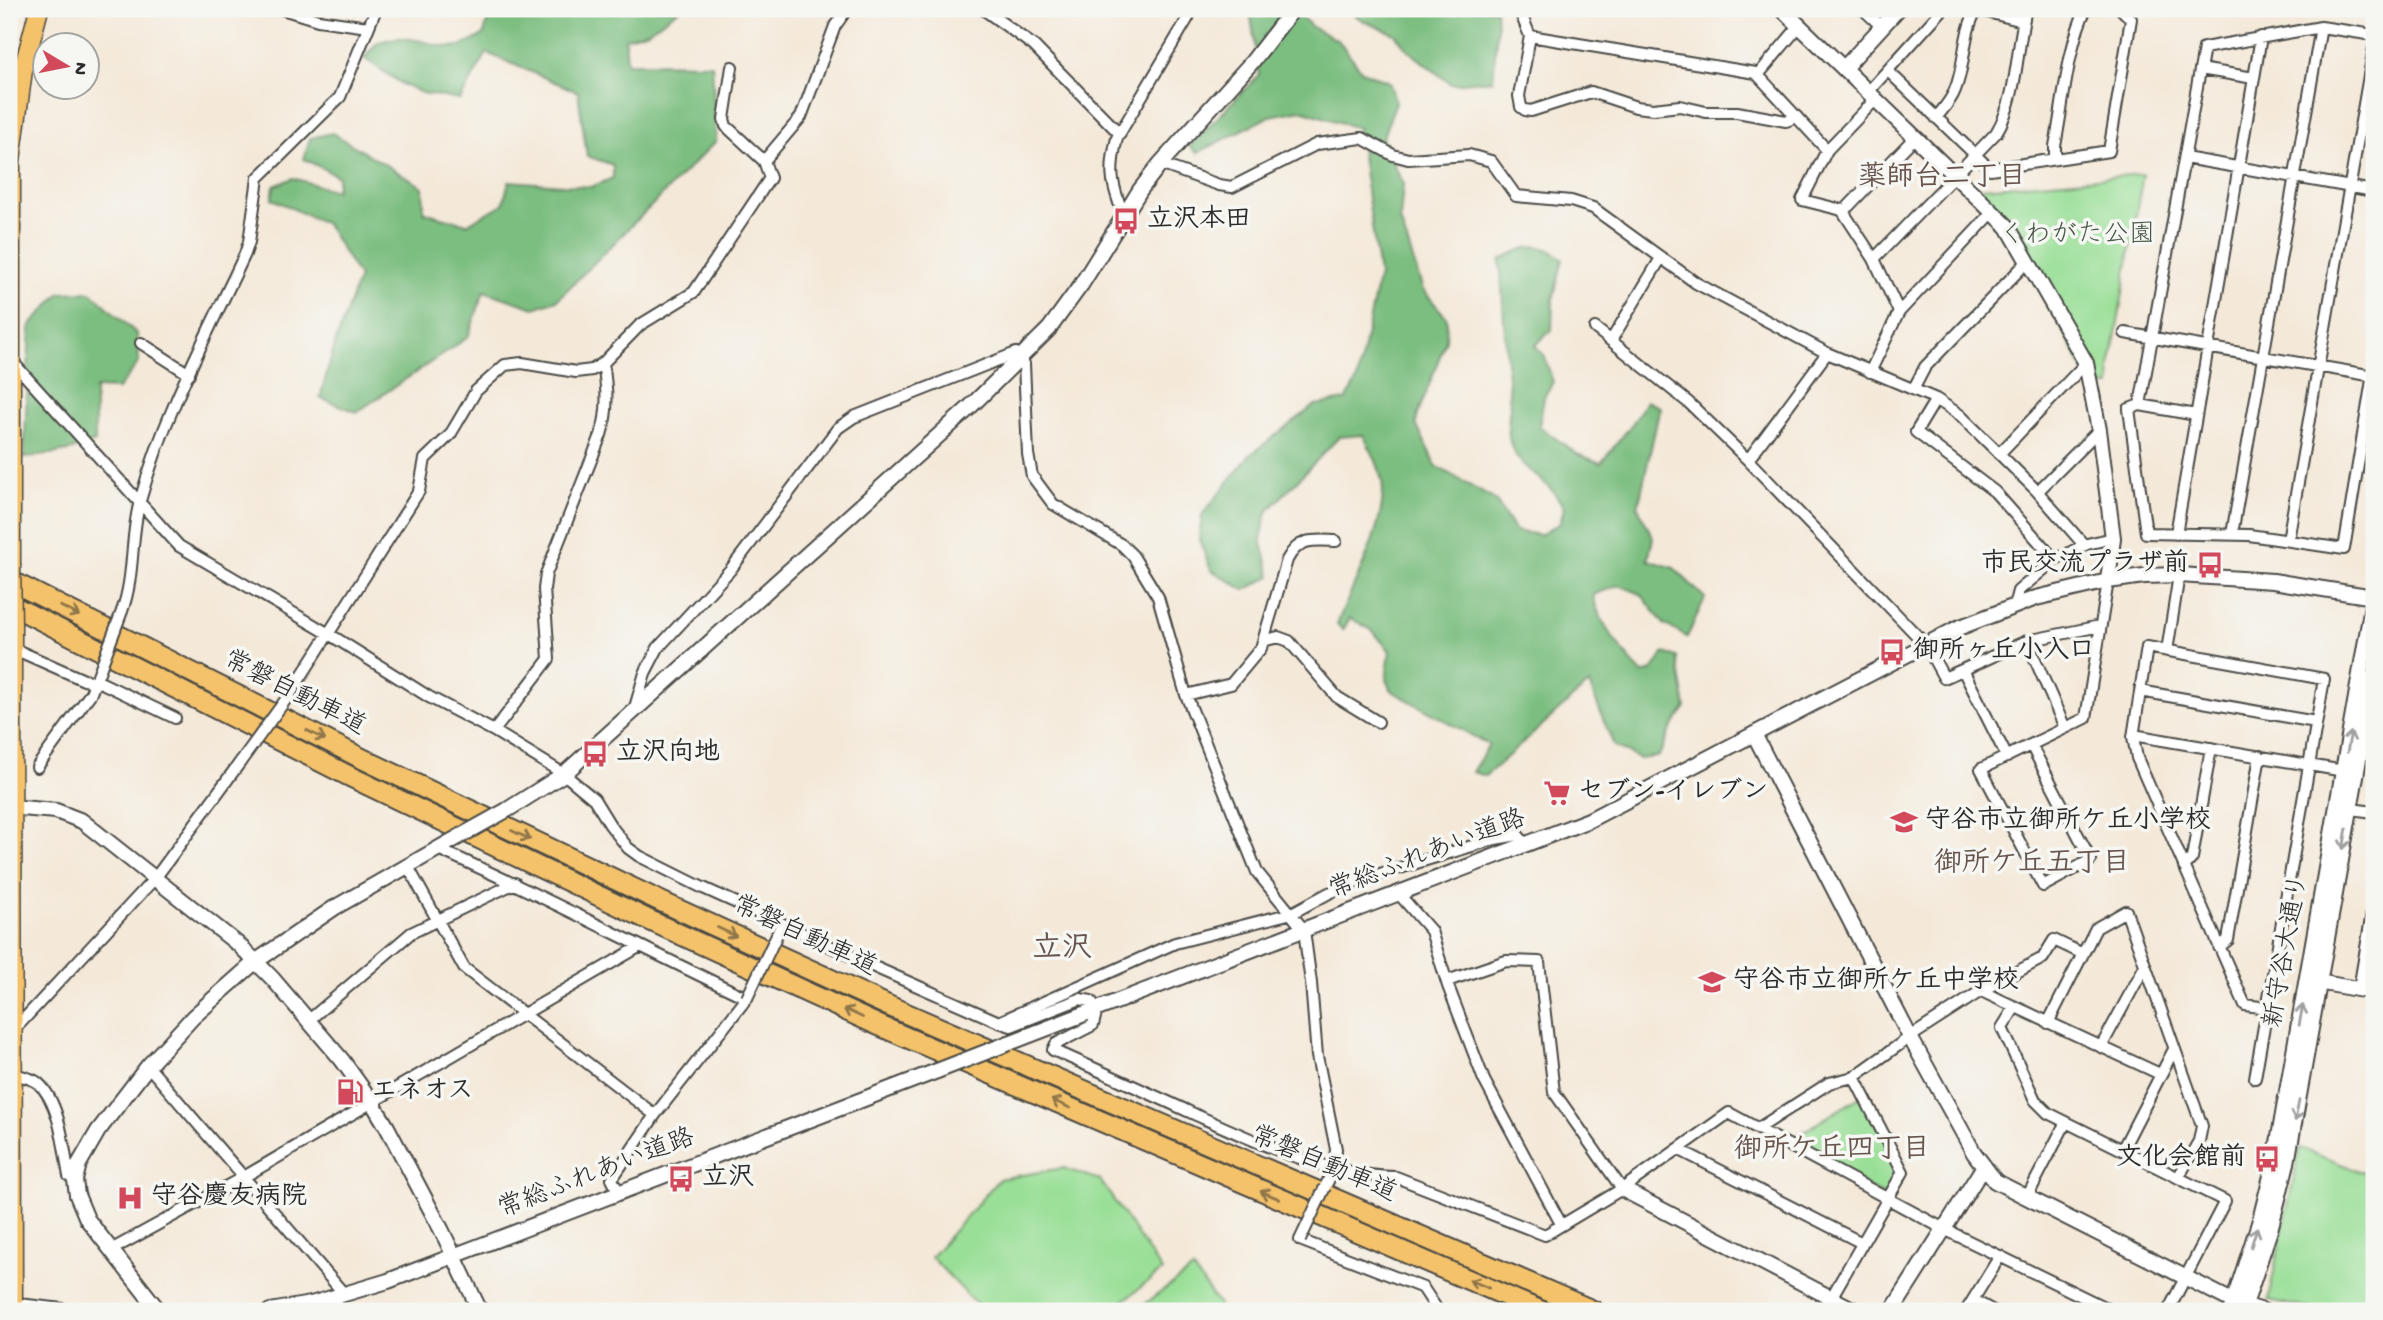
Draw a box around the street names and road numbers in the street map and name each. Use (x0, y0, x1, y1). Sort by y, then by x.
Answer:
street label: 常磐自動車道 (217, 644, 371, 744)
street label: 常総ふれあい道路 (1325, 802, 1531, 908)
street label: 新守谷大通り (2258, 871, 2317, 1031)
street label: 常磐自動車道 (727, 889, 882, 985)
street label: 常磐自動車道 (1245, 1119, 1402, 1211)
street label: 常総ふれあい道路 (494, 1121, 700, 1227)

